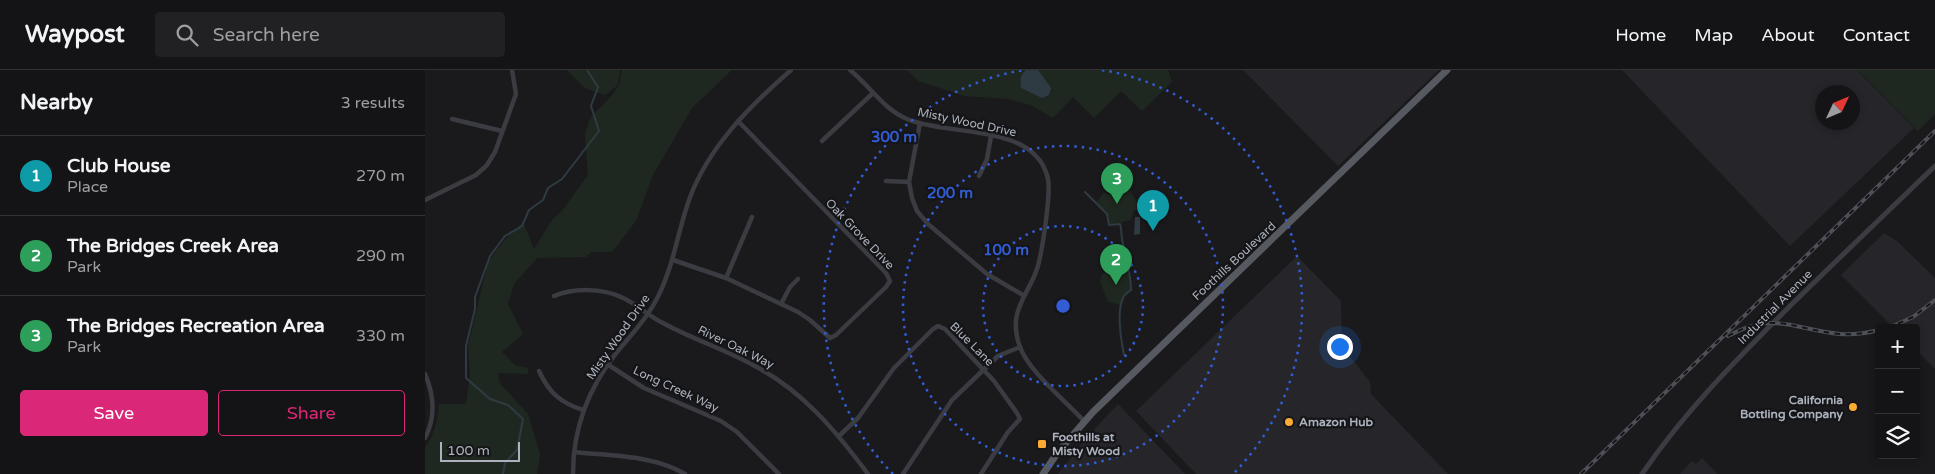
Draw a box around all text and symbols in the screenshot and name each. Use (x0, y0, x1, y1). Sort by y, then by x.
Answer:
search box (155, 12, 505, 57)
text: Waypost (25, 20, 125, 49)
icon: search (173, 21, 201, 49)
text: Search here (213, 24, 320, 46)
text: Home (1615, 24, 1666, 46)
text: Map (1694, 24, 1733, 46)
text: About (1761, 24, 1815, 46)
text: Contact (1843, 24, 1910, 46)
north arrow (1815, 85, 1860, 130)
text: Nearby (20, 90, 93, 115)
text: 3 results (341, 93, 405, 113)
street label: Misty Wood Drive (916, 105, 1018, 139)
text: 300 m (871, 128, 917, 146)
text: Club House (67, 155, 171, 177)
pin: 3 (1101, 163, 1133, 204)
text: 1 (31, 166, 41, 186)
text: 270 m (356, 166, 405, 186)
text: Place (67, 177, 108, 197)
text: 200 m (927, 184, 973, 202)
pin: 1 (1137, 190, 1169, 231)
street label: Oak Grove Drive (823, 196, 897, 272)
street label: Foothills Boulevard (1189, 219, 1279, 303)
text: The Bridges Creek Area (67, 235, 279, 257)
text: 100 m (983, 241, 1029, 259)
pin: 2 (1100, 244, 1132, 285)
text: 2 (31, 246, 41, 266)
text: 290 m (356, 246, 405, 266)
text: Park (67, 257, 101, 277)
street label: Industrial Avenue (1735, 267, 1815, 347)
street label: Misty Wood Drive (583, 292, 653, 382)
centre of rings (1054, 297, 1072, 315)
text: The Bridges Recreation Area (67, 315, 325, 337)
street label: Blue Lane (947, 319, 997, 369)
street label: River Oak Way (696, 322, 777, 372)
map controls (1875, 324, 1920, 459)
button: + (1875, 324, 1920, 369)
text: 3 (31, 326, 41, 346)
text: 330 m (356, 326, 405, 346)
your location (1327, 334, 1353, 360)
text: Park (67, 337, 101, 357)
street label: Long Creek Way (631, 363, 722, 415)
button: − (1875, 369, 1920, 414)
button: Save (20, 390, 208, 436)
button: Share (218, 390, 405, 436)
place label: California Bottling Company (1740, 393, 1844, 422)
marker: California Bottling Company (1847, 401, 1859, 413)
button: layers (1875, 414, 1920, 459)
place label: Amazon Hub (1299, 415, 1374, 429)
marker: Amazon Hub (1283, 416, 1295, 428)
place label: Foothills at Misty Wood (1052, 430, 1120, 459)
marker: Foothills at Misty Wood (1036, 438, 1048, 450)
scale bar (440, 439, 520, 462)
text: 100 m (447, 442, 490, 459)

